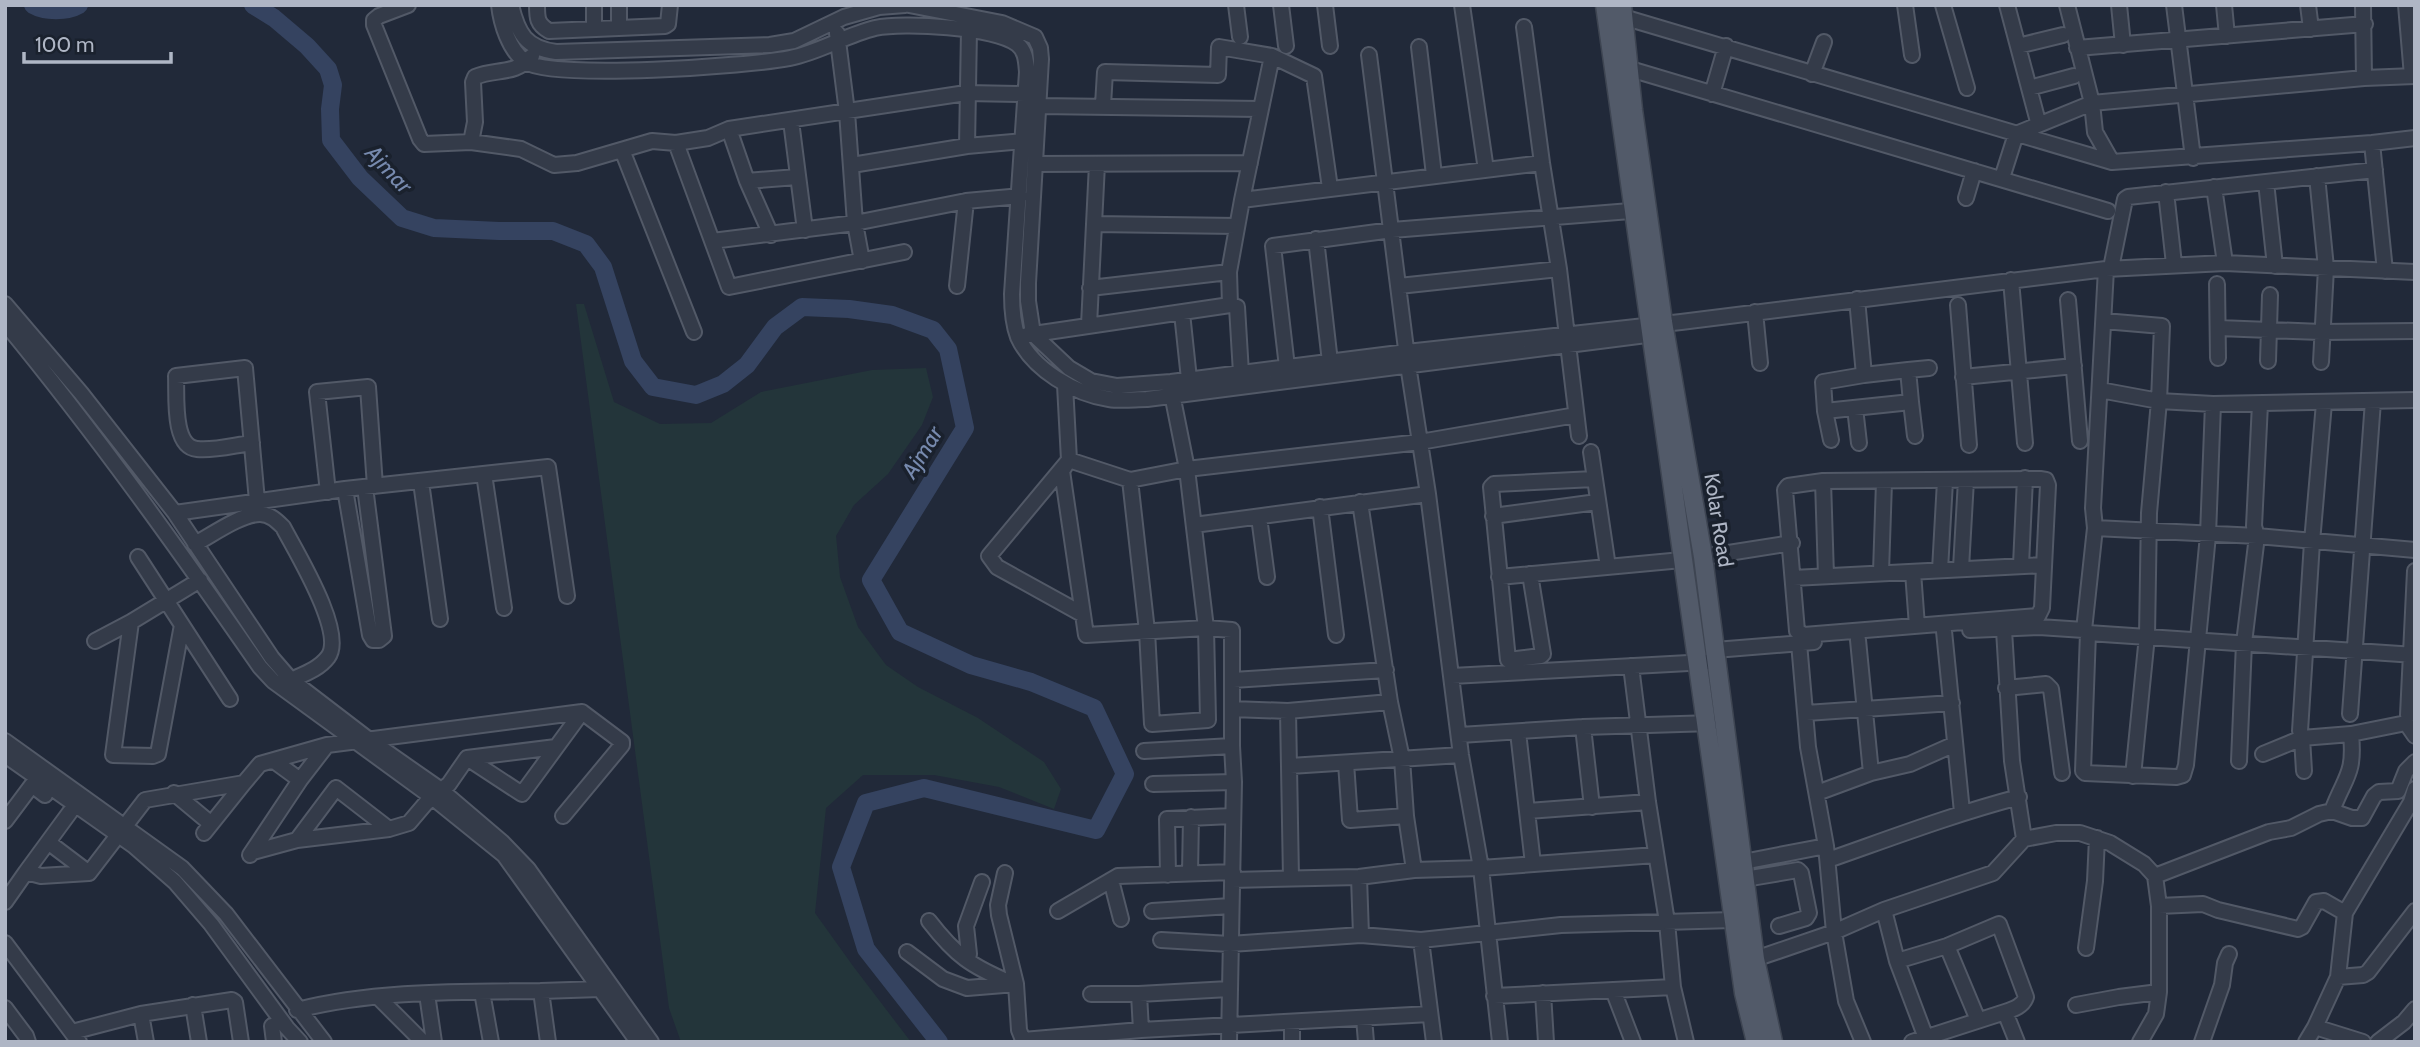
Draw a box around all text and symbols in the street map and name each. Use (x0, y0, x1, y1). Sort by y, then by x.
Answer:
scale bar (24, 21, 172, 65)
text: 100 m (35, 32, 94, 57)
water label: Ajmar (359, 138, 419, 200)
water label: Ajmar (895, 420, 949, 484)
street label: Kolar Road (1699, 471, 1739, 569)

